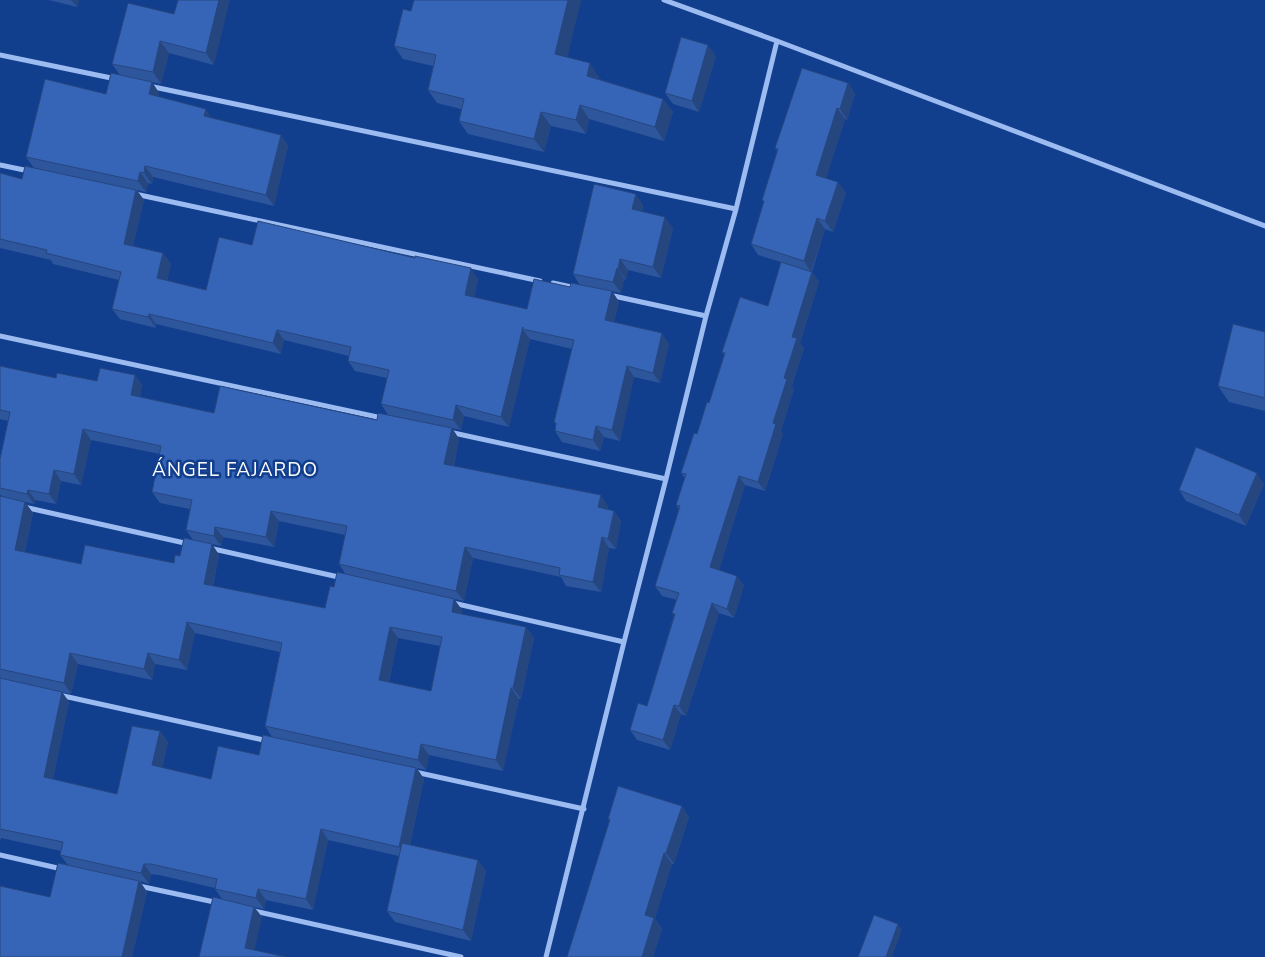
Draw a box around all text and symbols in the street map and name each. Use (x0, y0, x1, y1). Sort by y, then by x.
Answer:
district label: ÁNGEL FAJARDO (152, 457, 318, 483)

